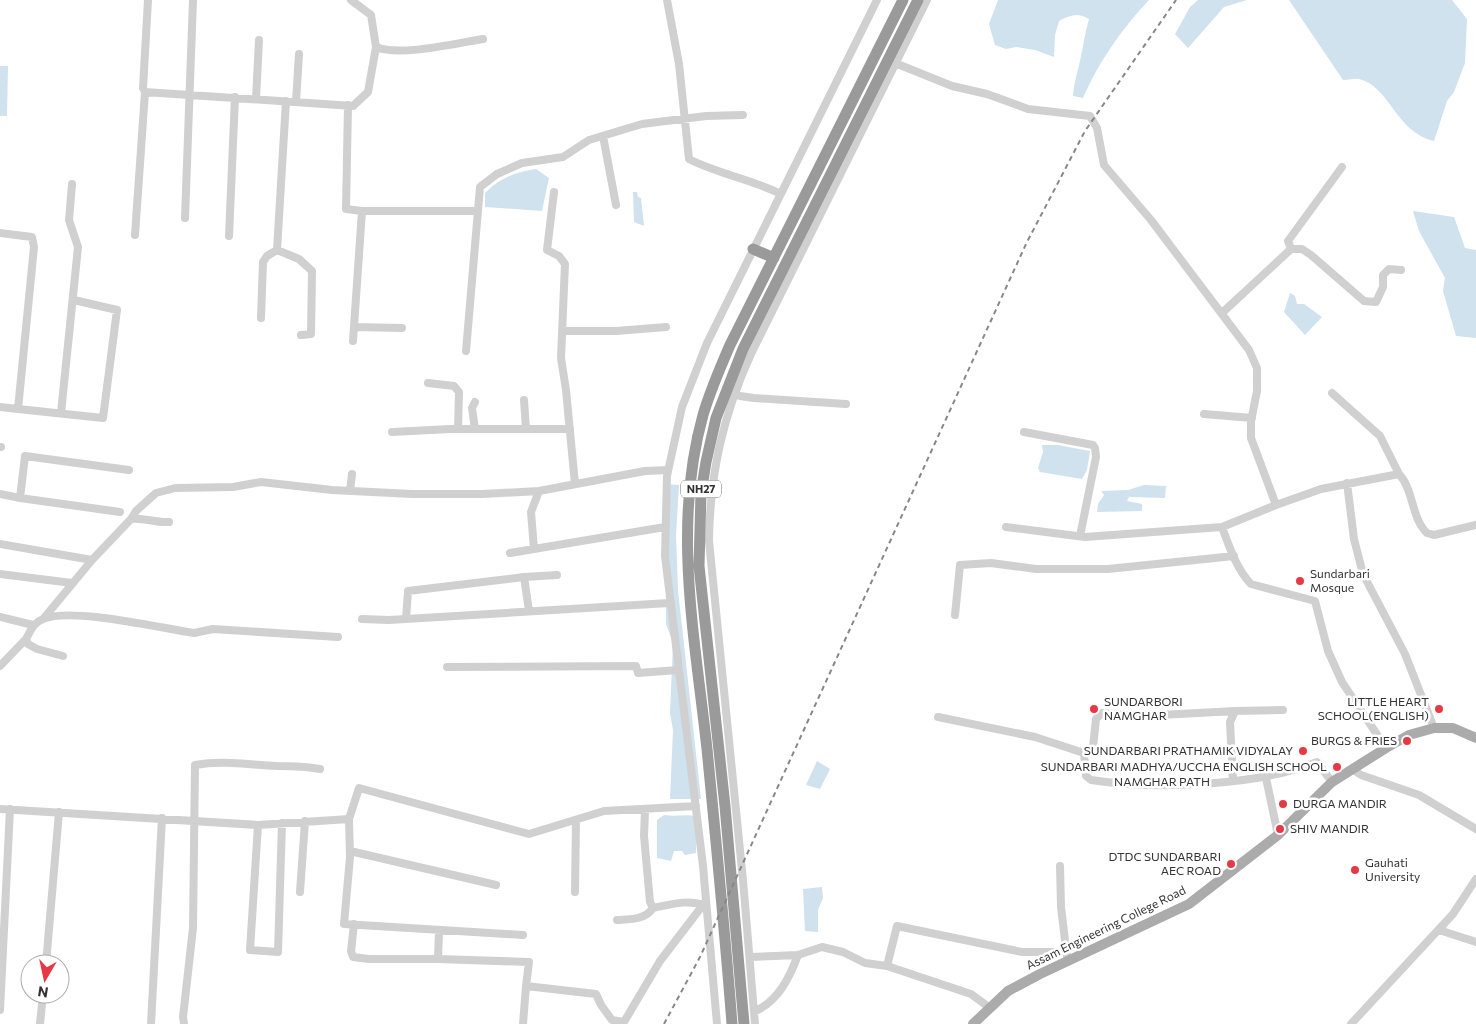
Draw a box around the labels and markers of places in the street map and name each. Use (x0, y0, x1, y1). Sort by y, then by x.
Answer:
place label: Sundarbari Mosque (1310, 566, 1370, 594)
marker: Sundarbari Mosque (1294, 575, 1306, 587)
place label: SUNDARBORI NAMGHAR (1104, 694, 1183, 722)
place label: LITTLE HEART SCHOOL(ENGLISH) (1318, 694, 1429, 722)
marker: SUNDARBORI NAMGHAR (1088, 703, 1100, 715)
marker: LITTLE HEART SCHOOL(ENGLISH) (1433, 703, 1445, 715)
place label: BURGS & FRIES (1311, 733, 1397, 747)
marker: BURGS & FRIES (1401, 735, 1413, 747)
place label: SUNDARBARI PRATHAMIK VIDYALAY (1084, 743, 1293, 757)
marker: SUNDARBARI PRATHAMIK VIDYALAY (1297, 745, 1309, 757)
place label: SUNDARBARI MADHYA/UCCHA ENGLISH SCHOOL (1041, 759, 1327, 773)
marker: SUNDARBARI MADHYA/UCCHA ENGLISH SCHOOL (1331, 761, 1343, 773)
place label: DURGA MANDIR (1293, 796, 1387, 810)
marker: DURGA MANDIR (1277, 798, 1289, 810)
place label: SHIV MANDIR (1290, 821, 1369, 835)
marker: SHIV MANDIR (1274, 823, 1286, 835)
place label: DTDC SUNDARBARI AEC ROAD (1108, 849, 1221, 877)
place label: Gauhati University (1365, 855, 1420, 883)
marker: DTDC SUNDARBARI AEC ROAD (1225, 858, 1237, 870)
marker: Gauhati University (1349, 864, 1361, 876)

